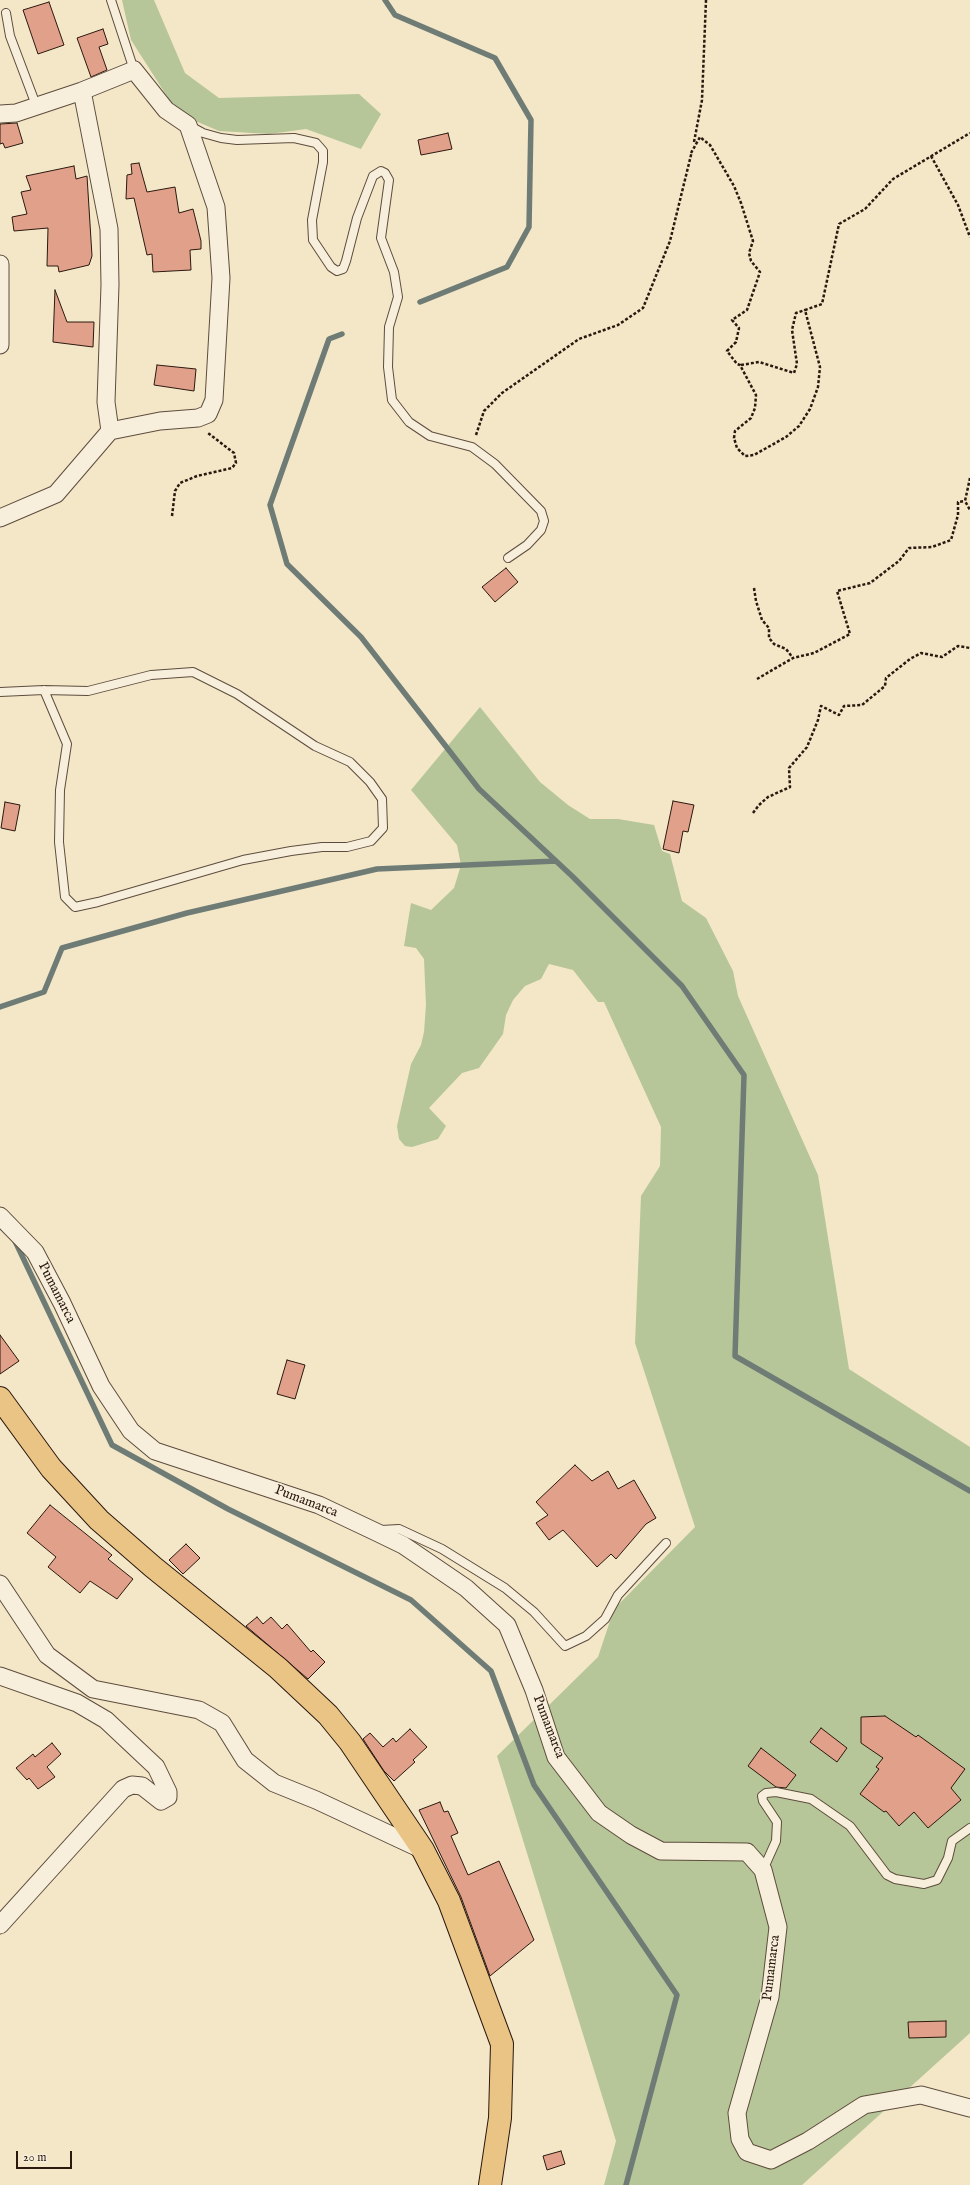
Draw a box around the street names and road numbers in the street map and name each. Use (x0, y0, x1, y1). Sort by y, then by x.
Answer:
street label: Pumamarca (33, 1260, 79, 1326)
street label: Pumamarca (272, 1482, 340, 1522)
street label: Pumamarca (528, 1693, 568, 1761)
street label: Pumamarca (760, 1934, 784, 2002)

